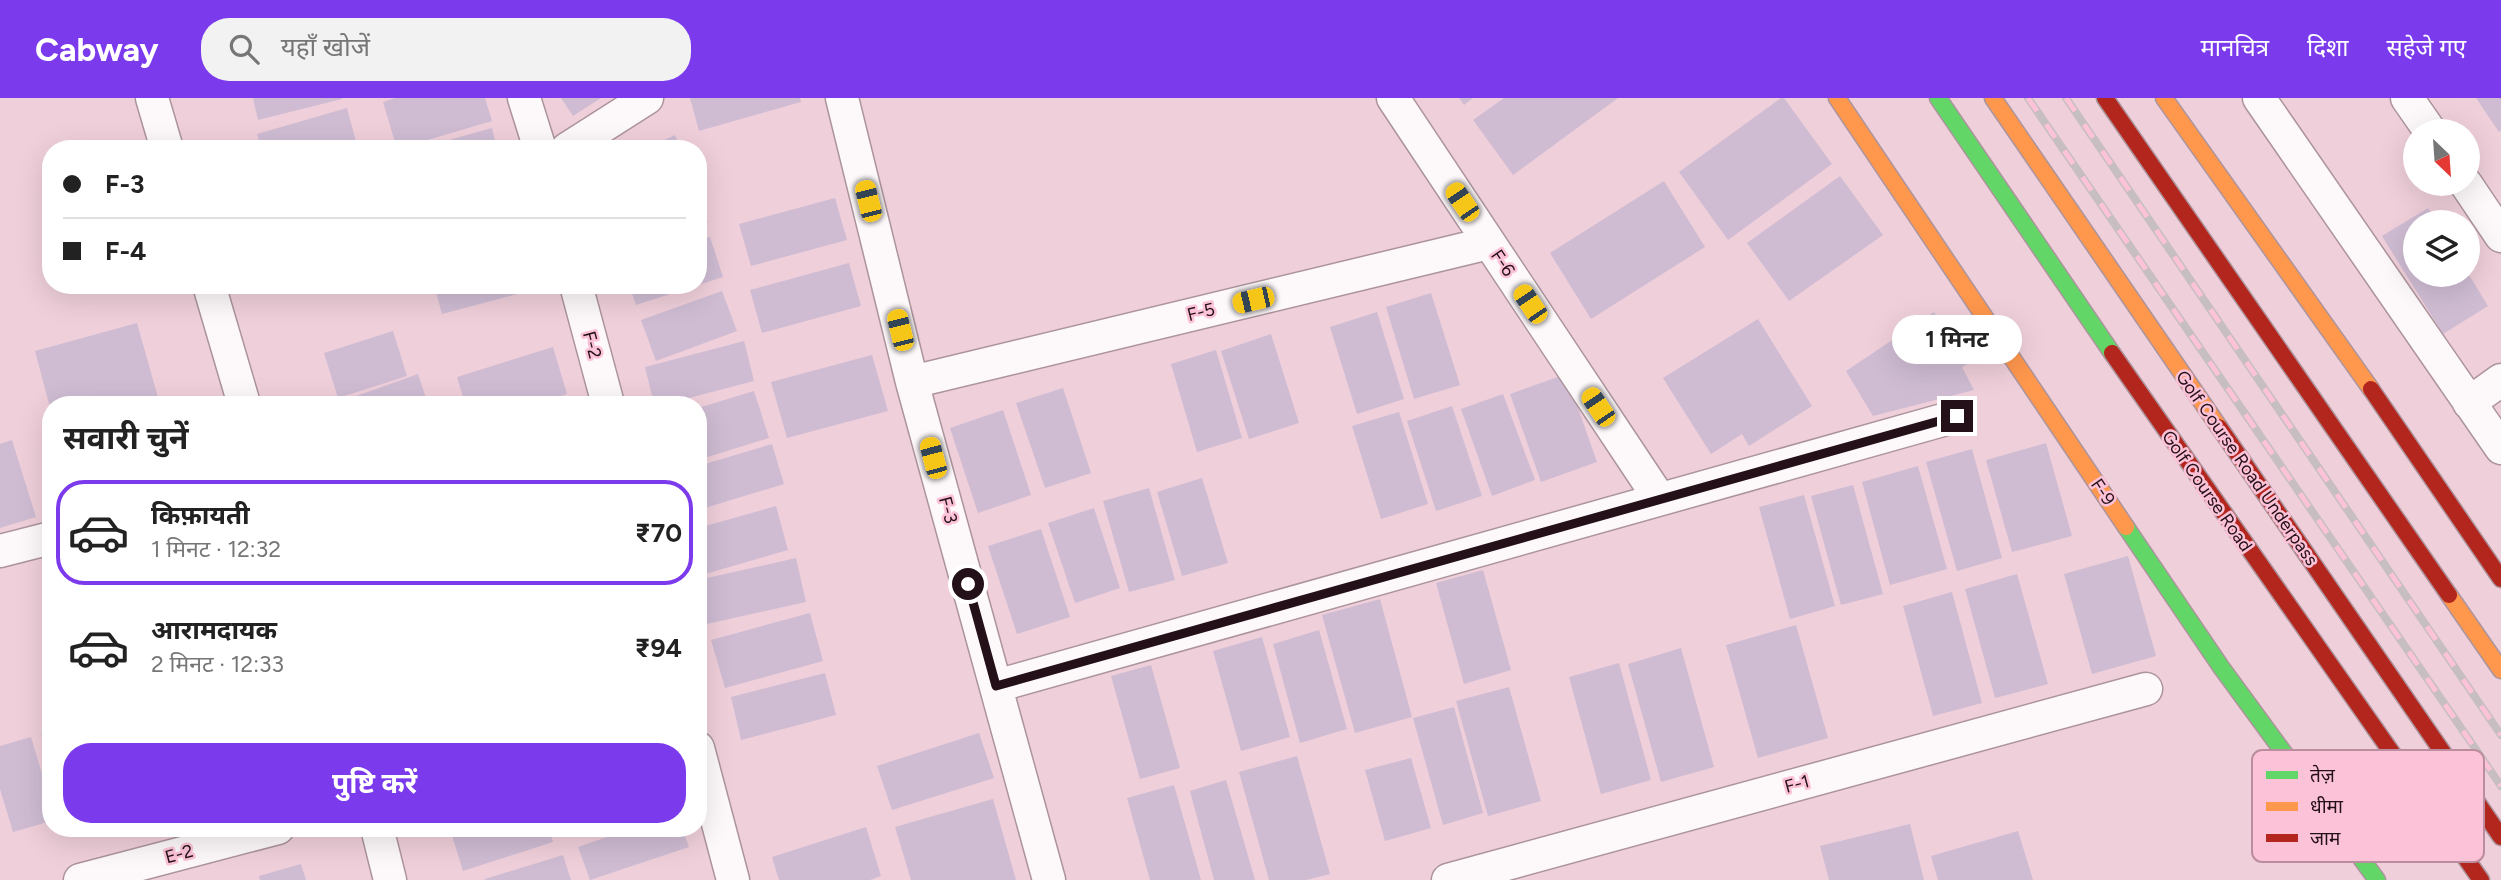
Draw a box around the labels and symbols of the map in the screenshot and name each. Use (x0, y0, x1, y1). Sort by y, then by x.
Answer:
north arrow (2403, 119, 2480, 196)
car (853, 178, 884, 224)
car (1442, 179, 1483, 225)
street label: F-6 (1486, 245, 1520, 281)
car (1510, 281, 1551, 327)
car (1231, 285, 1276, 315)
street label: F-5 (1185, 298, 1217, 326)
car (885, 307, 916, 353)
callout: 1 मिनट (1892, 314, 2022, 364)
street label: F-2 (578, 329, 606, 361)
street label: Golf Course Road Underpass (2171, 366, 2323, 570)
car (1578, 384, 1619, 430)
route end (1941, 400, 1973, 432)
street label: Golf Course Road (2157, 426, 2257, 556)
car (918, 435, 949, 481)
street label: F-9 (2086, 474, 2120, 510)
street label: F-3 (934, 494, 962, 526)
route start (952, 568, 984, 600)
legend (2252, 750, 2484, 862)
text: तेज़ (2310, 764, 2336, 787)
street label: F-1 (1782, 770, 1812, 798)
text: धीमा (2310, 795, 2344, 818)
text: जाम (2310, 827, 2341, 850)
street label: E-2 (163, 840, 195, 868)

